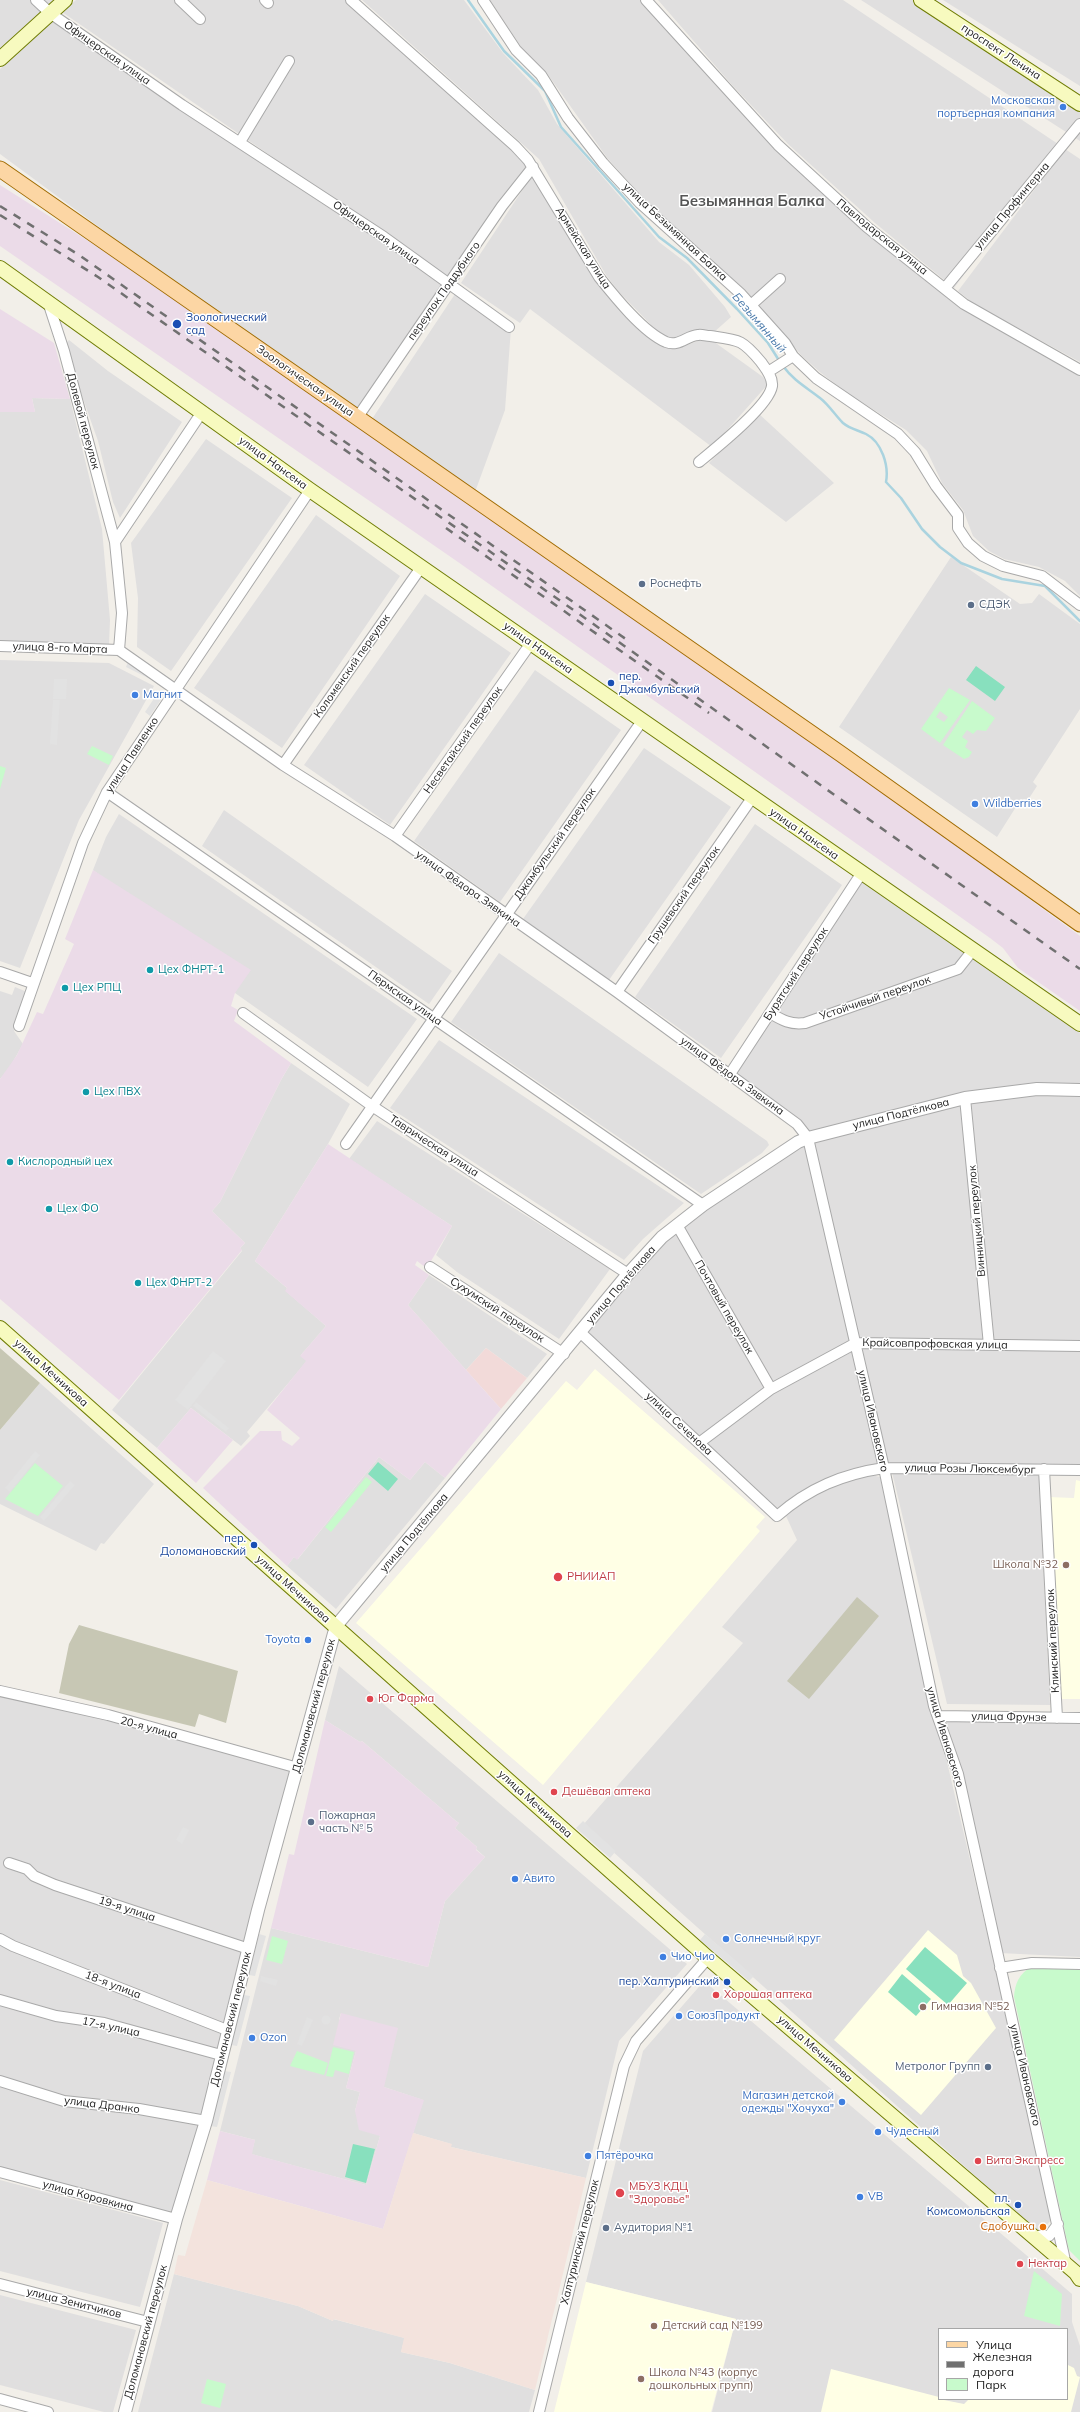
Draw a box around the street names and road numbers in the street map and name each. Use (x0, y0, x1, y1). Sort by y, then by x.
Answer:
street label: Офицерская улица (61, 18, 153, 88)
street label: проспект Ленина (959, 21, 1043, 83)
street label: улица Профинтерна (972, 160, 1052, 252)
street label: улица Безымянная Балка (620, 180, 730, 284)
street label: Павлодарская улица (834, 196, 930, 278)
street label: Офицерская улица (330, 198, 422, 268)
street label: Армейская улица (553, 205, 613, 291)
street label: переулок Поддубного (405, 239, 483, 343)
street label: Зоологическая улица (254, 342, 356, 420)
street label: Долевой переулок (64, 371, 102, 471)
street label: улица Нансена (236, 434, 310, 492)
street label: Коломенский переулок (311, 612, 393, 720)
street label: улица Нансена (501, 619, 575, 677)
street label: улица 8-го Марта (12, 640, 108, 656)
street label: Несветайский переулок (421, 684, 505, 796)
street label: улица Павленко (103, 715, 161, 795)
street label: Джамбульский переулок (511, 786, 599, 902)
street label: улица Нансена (767, 805, 841, 863)
street label: Грушевский переулок (645, 844, 723, 946)
street label: улица Фёдора Зявкина (413, 848, 523, 930)
street label: Бурятский переулок (761, 925, 831, 1023)
street label: Пермская улица (365, 967, 445, 1029)
street label: Устойчивый переулок (818, 973, 932, 1023)
street label: улица Фёдора Зявкина (678, 1034, 786, 1118)
street label: улица Подтёлкова (851, 1096, 951, 1132)
street label: Таврическая улица (387, 1112, 481, 1180)
street label: Винницкий переулок (966, 1165, 988, 1277)
street label: улица Подтёлкова (584, 1243, 658, 1327)
street label: Почтовый переулок (692, 1258, 756, 1356)
street label: Сухумский переулок (447, 1275, 547, 1345)
street label: улица Мечникова (11, 1336, 91, 1410)
street label: Крайсовпрофовская улица (862, 1336, 1008, 1352)
street label: улица Ивановского (855, 1369, 891, 1473)
street label: улица Сеченова (643, 1390, 715, 1458)
street label: улица Розы Люксембург (904, 1461, 1036, 1477)
street label: улица Подтёлкова (377, 1491, 451, 1575)
street label: улица Мечникова (253, 1552, 333, 1626)
street label: Клинский переулок (1044, 1589, 1062, 1693)
street label: Доломановский переулок (290, 1637, 338, 1775)
street label: улица Ивановского (923, 1685, 967, 1789)
street label: улица Фрунзе (971, 1710, 1047, 1724)
street label: 20-я улица (119, 1714, 179, 1742)
street label: улица Мечникова (495, 1767, 575, 1841)
street label: 19-я улица (97, 1894, 157, 1924)
street label: Доломановский переулок (208, 1950, 254, 2088)
street label: 18-я улица (83, 1968, 143, 2002)
street label: улица Мечникова (775, 2013, 855, 2085)
street label: 17-я улица (81, 2014, 141, 2040)
street label: улица Ивановского (1007, 2023, 1043, 2127)
street label: улица Дранко (63, 2094, 141, 2116)
street label: улица Коровкина (41, 2178, 135, 2214)
street label: Халтуринский переулок (558, 2178, 602, 2306)
street label: Доломановский переулок (122, 2263, 170, 2401)
street label: улица Зенитчиков (25, 2285, 123, 2321)

